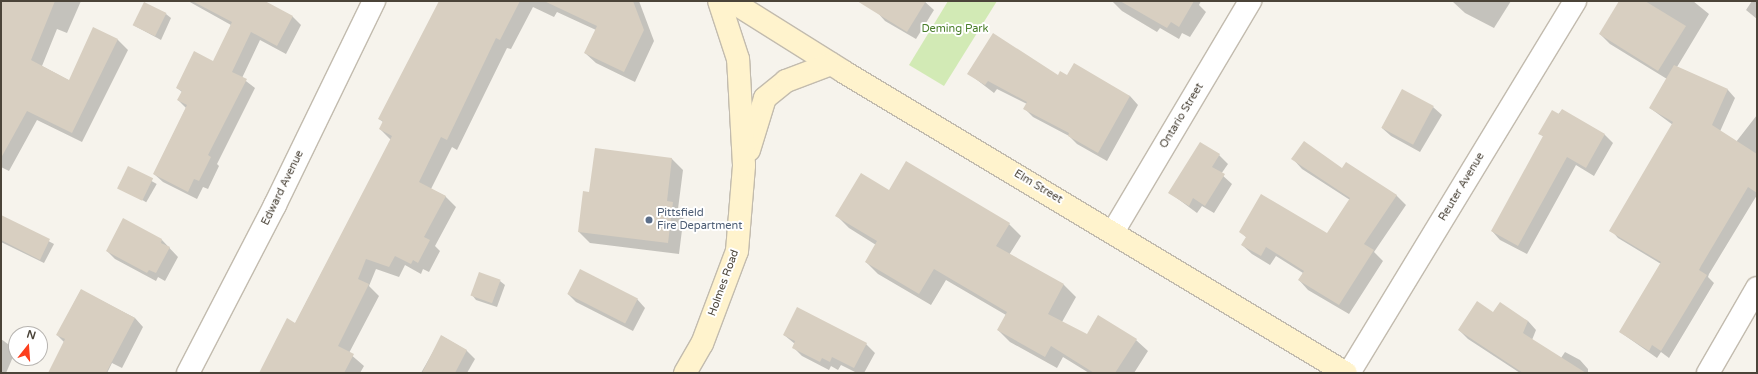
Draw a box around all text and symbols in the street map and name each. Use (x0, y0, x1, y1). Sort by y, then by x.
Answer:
park label: Deming Park (921, 22, 989, 36)
street label: Ontario Street (1157, 81, 1207, 151)
street label: Edward Avenue (259, 148, 307, 228)
street label: Reuter Avenue (1436, 150, 1488, 224)
street label: Elm Street (1011, 167, 1065, 207)
place label: Pittsfield Fire Department (657, 207, 742, 233)
marker: Pittsfield Fire Department (644, 215, 654, 225)
street label: Holmes Road (706, 248, 742, 318)
north arrow (8, 326, 48, 366)
text: N (25, 327, 37, 343)

